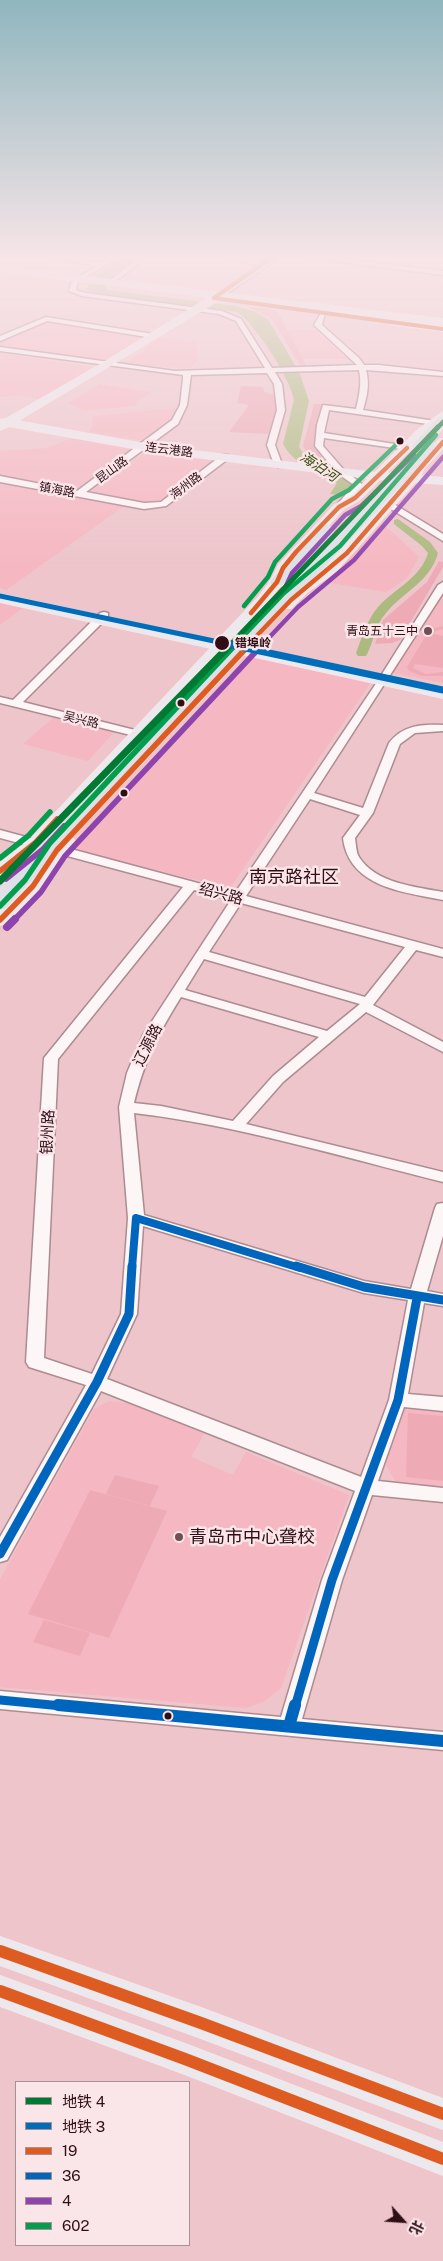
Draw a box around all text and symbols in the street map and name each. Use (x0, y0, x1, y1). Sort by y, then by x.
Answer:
unlabelled marker (395, 436, 405, 446)
street label: 连云港路 (144, 440, 194, 460)
water label: 海泊河 (297, 449, 341, 485)
street label: 昆山路 (93, 454, 131, 486)
street label: 海州路 (167, 469, 205, 503)
street label: 镇海路 (38, 479, 76, 501)
place label: 青岛五十三中 (346, 624, 418, 638)
marker: 青岛五十三中 (422, 625, 434, 637)
marker: 错埠岭 (213, 634, 231, 652)
place label: 错埠岭 (235, 636, 271, 650)
unlabelled marker (176, 698, 186, 708)
street label: 吴兴路 (62, 709, 100, 731)
unlabelled marker (119, 788, 129, 798)
district label: 南京路社区 (249, 866, 339, 888)
street label: 绍兴路 (197, 879, 245, 909)
street label: 辽源路 (130, 1021, 166, 1069)
street label: 银州路 (38, 1109, 58, 1155)
place label: 青岛市中心聋校 (189, 1526, 315, 1548)
marker: 青岛市中心聋校 (173, 1531, 185, 1543)
unlabelled marker (163, 1711, 173, 1721)
legend (15, 2081, 190, 2246)
text: 地铁 4 (62, 2093, 105, 2110)
text: 地铁 3 (62, 2118, 105, 2135)
text: 19 (62, 2142, 77, 2159)
text: 36 (62, 2167, 81, 2184)
text: 4 (62, 2192, 71, 2209)
north arrow (378, 2196, 428, 2246)
text: 602 (62, 2217, 89, 2234)
text: 北 (406, 2218, 427, 2237)

